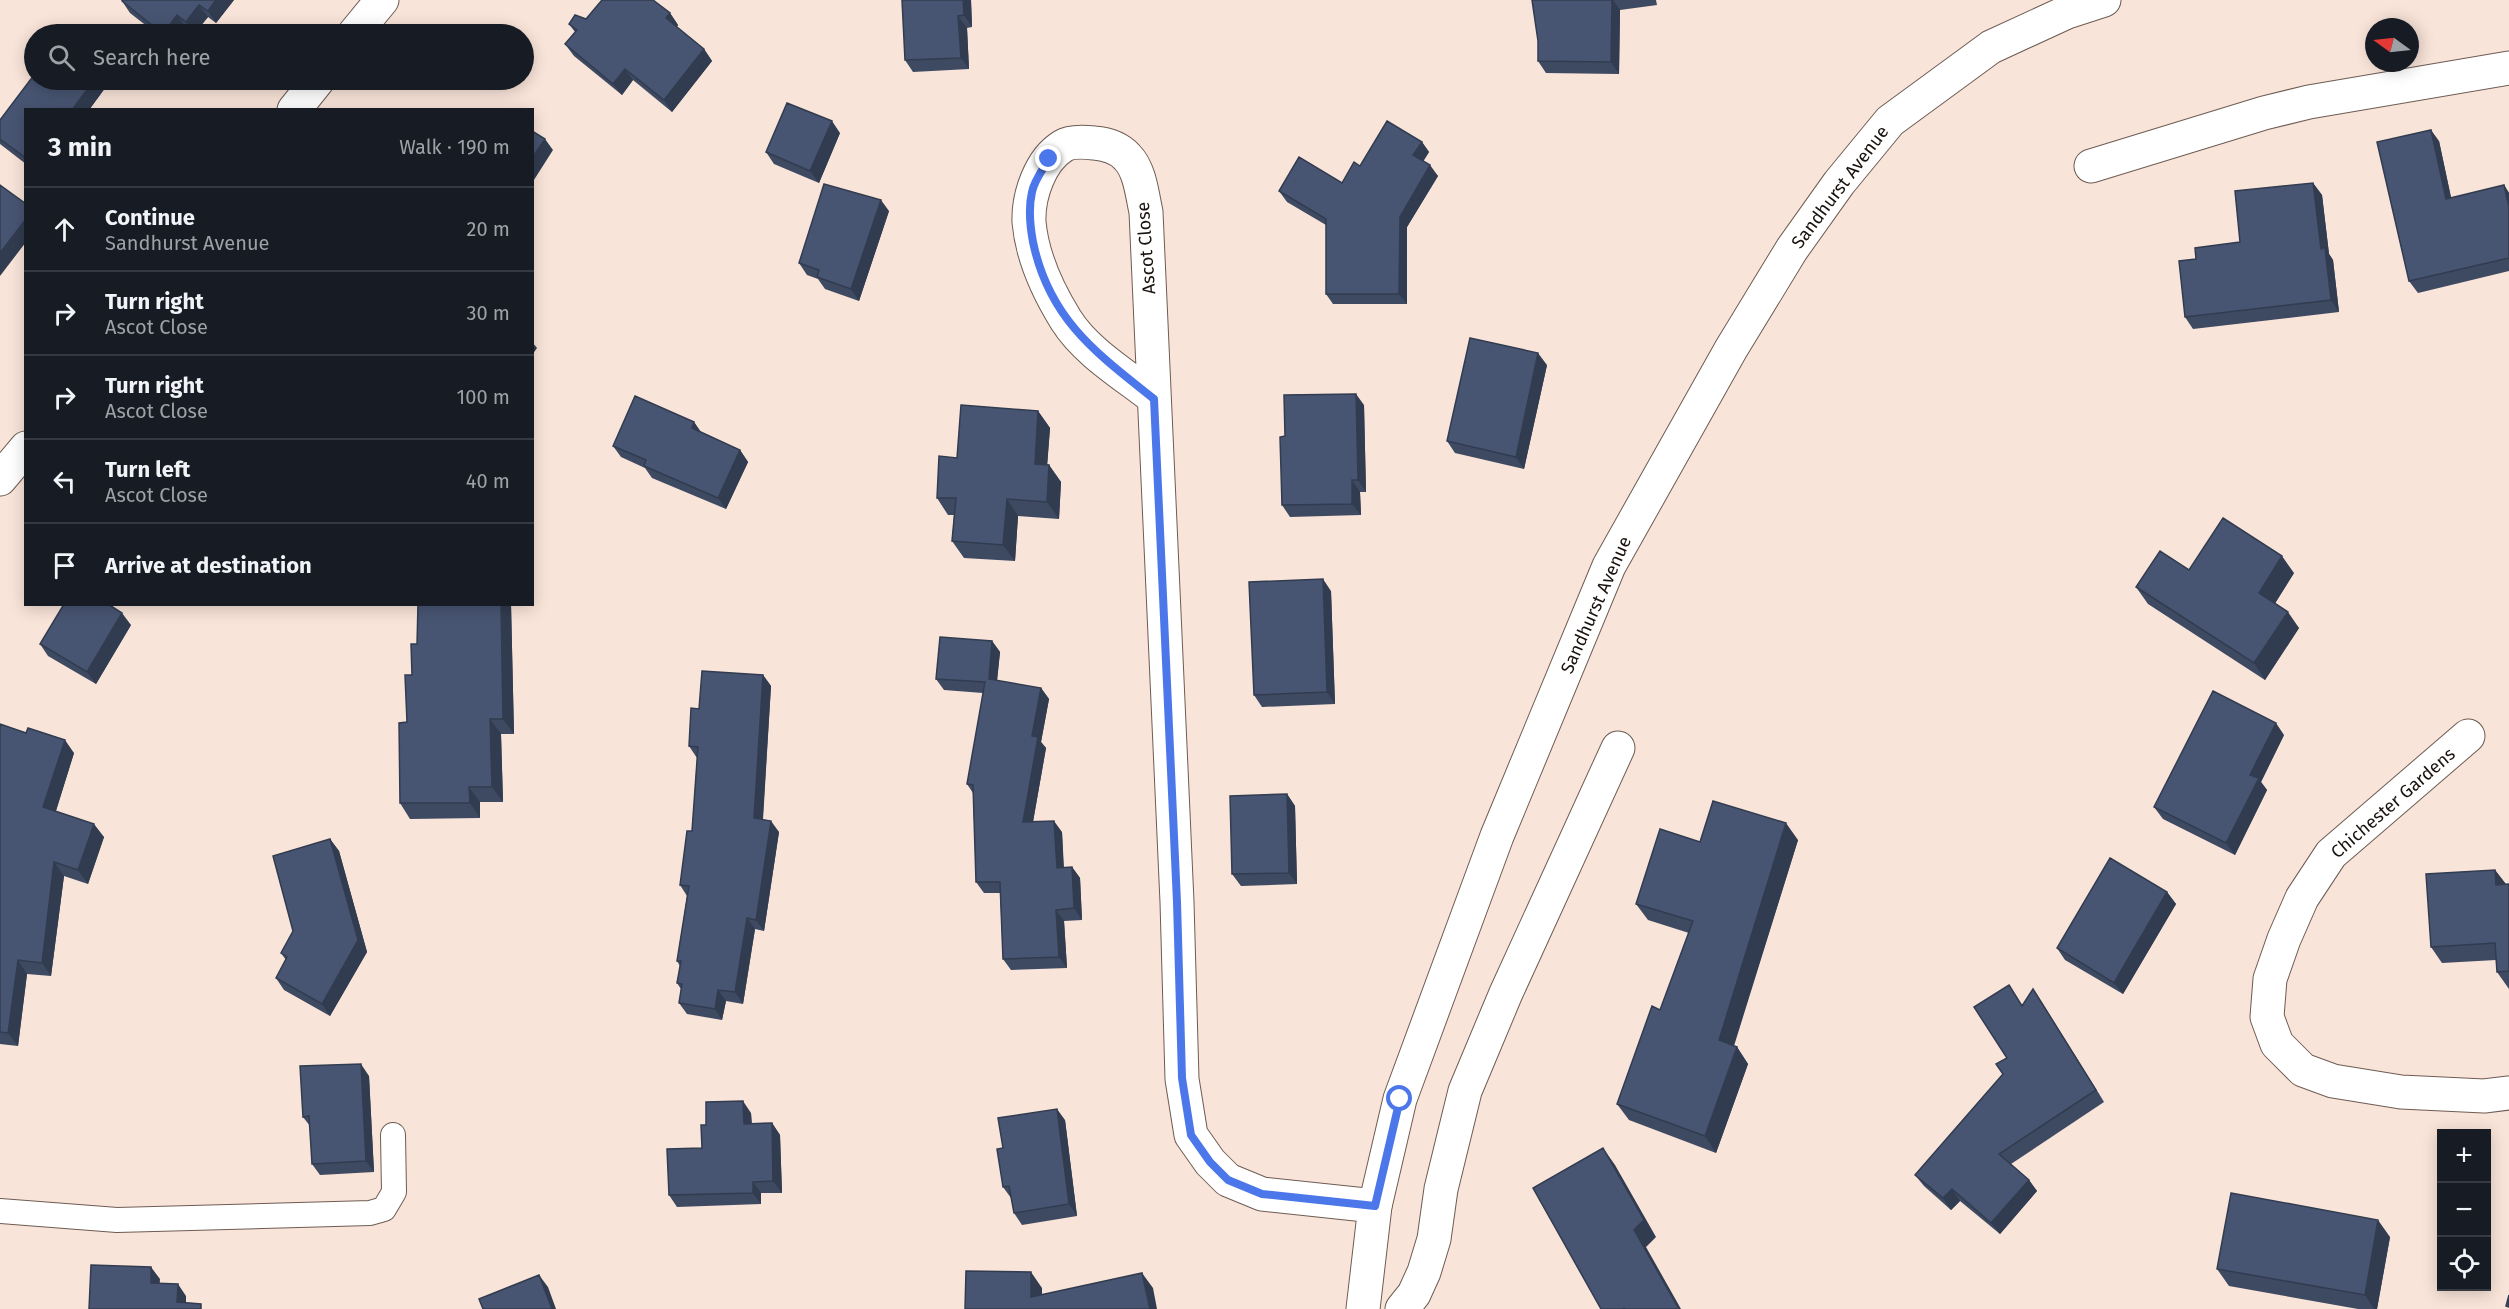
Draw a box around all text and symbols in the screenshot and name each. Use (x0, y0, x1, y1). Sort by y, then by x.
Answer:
north arrow (2365, 18, 2419, 72)
search box (24, 24, 534, 90)
icon: search (45, 41, 78, 74)
text: Search here (93, 44, 211, 71)
street label: Sandhurst Avenue (1787, 121, 1893, 253)
text: 3 min (48, 132, 112, 163)
text: Walk · 190 m (399, 135, 510, 159)
route end (1035, 145, 1061, 171)
street label: Ascot Close (1132, 201, 1160, 295)
text: Continue (105, 204, 195, 231)
icon: ahead (48, 213, 81, 246)
text: 20 m (467, 217, 510, 241)
text: Sandhurst Avenue (105, 231, 269, 255)
text: Turn right (105, 288, 204, 315)
icon: right (48, 297, 81, 330)
text: 30 m (466, 301, 510, 325)
text: Ascot Close (105, 315, 208, 339)
text: Turn right (105, 372, 204, 399)
icon: right (48, 381, 81, 414)
text: 100 m (457, 385, 510, 409)
text: Ascot Close (105, 399, 208, 423)
text: Turn left (105, 456, 190, 483)
icon: left (48, 465, 81, 498)
text: 40 m (466, 469, 510, 493)
text: Ascot Close (105, 483, 208, 507)
street label: Sandhurst Avenue (1556, 533, 1636, 677)
icon: arrive (48, 549, 81, 582)
text: Arrive at destination (105, 552, 312, 579)
street label: Chichester Gardens (2326, 743, 2460, 863)
route start (1386, 1085, 1412, 1111)
map controls (2437, 1129, 2491, 1291)
button: + (2437, 1129, 2491, 1183)
button: − (2437, 1183, 2491, 1237)
button: locate (2437, 1237, 2491, 1291)

